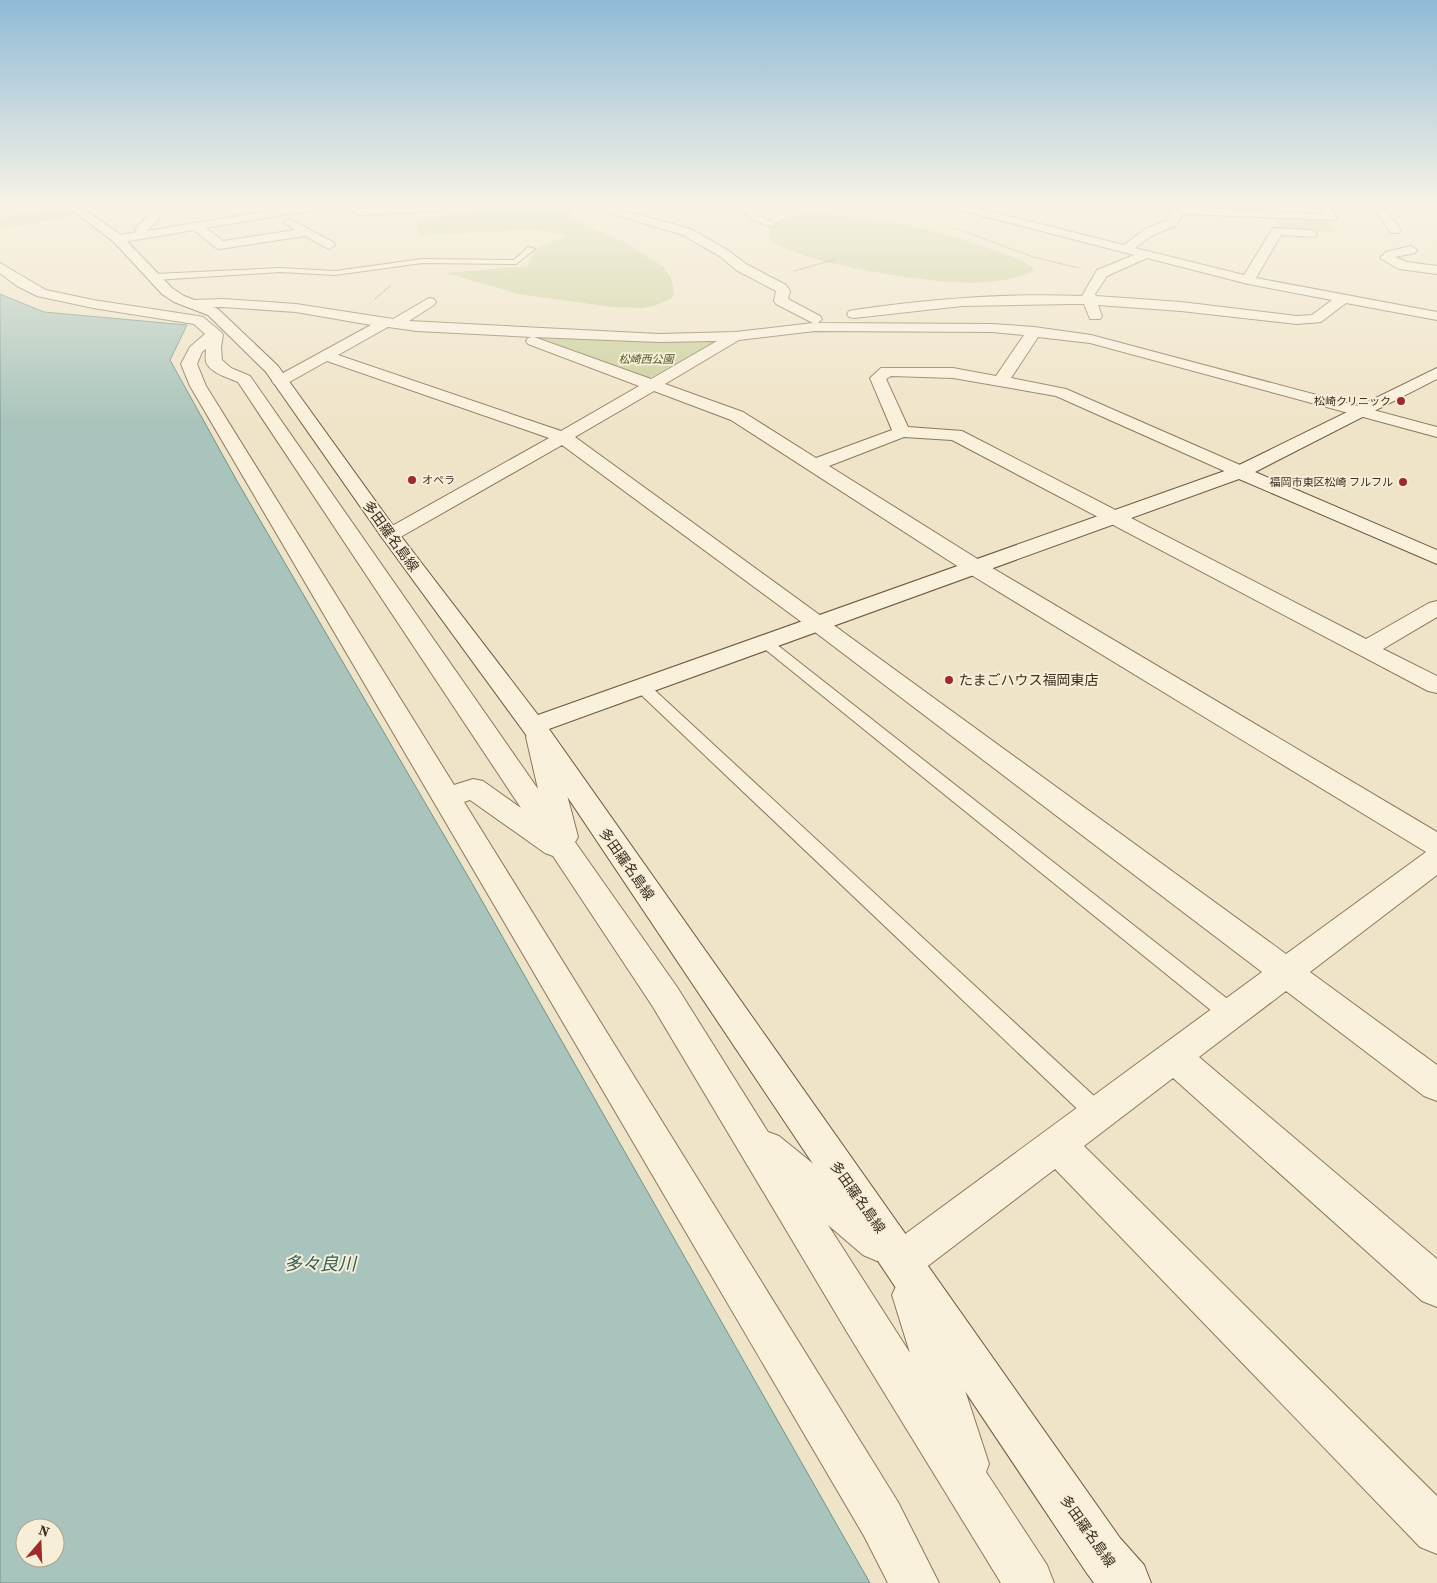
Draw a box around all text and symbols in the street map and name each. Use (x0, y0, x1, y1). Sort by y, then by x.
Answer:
park label: 松崎西公園 (619, 352, 675, 367)
place label: 松崎クリニック (1314, 394, 1391, 409)
marker: 松崎クリニック (1395, 395, 1407, 407)
place label: オペラ (422, 473, 455, 488)
marker: オペラ (406, 474, 418, 486)
place label: 福岡市東区松崎 フルフル (1269, 475, 1393, 490)
marker: 福岡市東区松崎 フルフル (1397, 476, 1409, 488)
street label: 多田羅名島線 (358, 496, 424, 576)
place label: たまごハウス福岡東店 (959, 670, 1099, 690)
marker: たまごハウス福岡東店 (943, 674, 955, 686)
street label: 多田羅名島線 (595, 824, 659, 904)
street label: 多田羅名島線 (826, 1157, 890, 1237)
water label: 多々良川 (284, 1251, 358, 1276)
street label: 多田羅名島線 (1056, 1491, 1120, 1571)
north arrow (15, 1518, 65, 1568)
text: N (36, 1520, 52, 1542)

